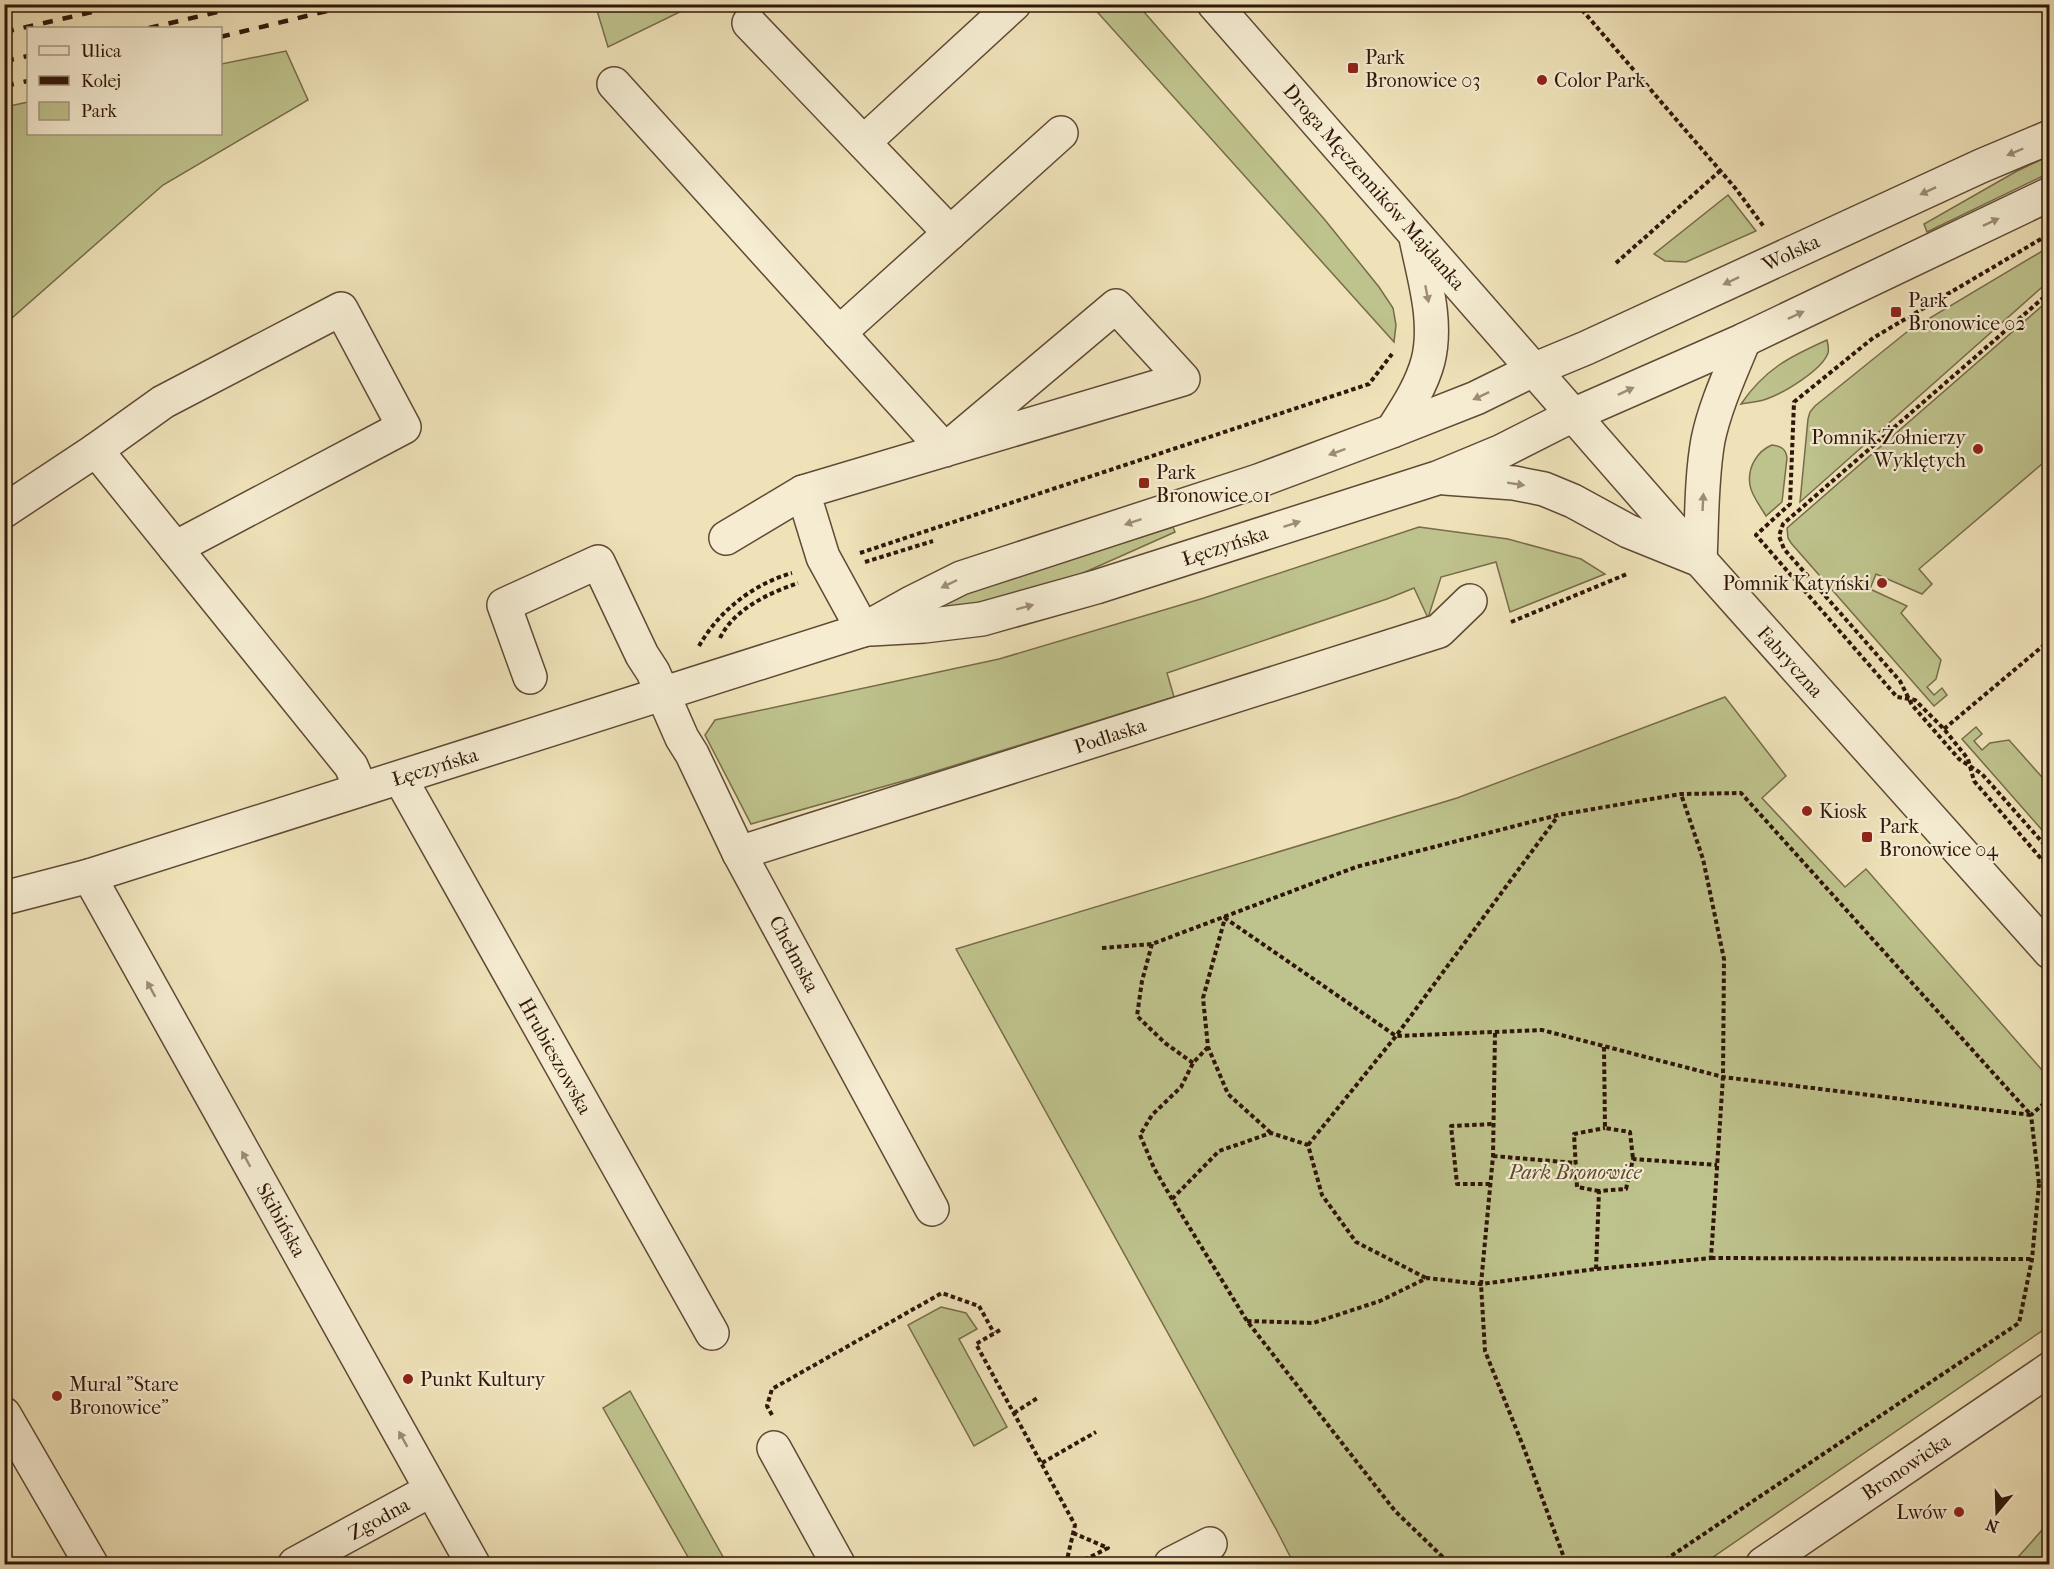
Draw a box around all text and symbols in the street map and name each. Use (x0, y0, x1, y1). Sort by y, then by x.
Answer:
legend (27, 27, 222, 135)
text: Ulica (81, 41, 122, 62)
place label: Park Bronowice 03 (1365, 46, 1481, 92)
marker: Park Bronowice 03 (1346, 61, 1360, 75)
place label: Color Park (1554, 69, 1646, 92)
text: Kolej (81, 71, 121, 92)
marker: Color Park (1535, 73, 1549, 87)
street label: Droga Męczenników Majdanka (1278, 79, 1470, 295)
text: Park (81, 101, 118, 122)
one-way arrow (2006, 148, 2024, 157)
one-way arrow (1919, 186, 1936, 195)
one-way arrow (1983, 218, 2000, 227)
street label: Wolska (1758, 229, 1824, 277)
one-way arrow (1722, 276, 1740, 286)
one-way arrow (1423, 285, 1432, 304)
place label: Park Bronowice 02 (1908, 289, 2026, 335)
marker: Park Bronowice 02 (1889, 305, 1903, 319)
one-way arrow (1788, 310, 1805, 319)
one-way arrow (1618, 386, 1636, 396)
one-way arrow (1472, 391, 1489, 400)
place label: Pomnik Żołnierzy Wyklętych (1811, 425, 1967, 472)
marker: Pomnik Żołnierzy Wyklętych (1971, 442, 1985, 456)
one-way arrow (1328, 447, 1346, 457)
place label: Park Bronowice 01 (1156, 461, 1270, 507)
marker: Park Bronowice 01 (1137, 476, 1151, 490)
one-way arrow (1507, 479, 1526, 488)
one-way arrow (1699, 492, 1708, 511)
one-way arrow (1124, 518, 1142, 527)
one-way arrow (1283, 519, 1301, 529)
street label: Łęczyńska (1179, 521, 1271, 571)
place label: Pomnik Katyński (1723, 572, 1870, 595)
marker: Pomnik Katyński (1875, 576, 1889, 590)
one-way arrow (940, 580, 957, 589)
one-way arrow (1016, 602, 1034, 611)
street label: Fabryczna (1752, 622, 1828, 703)
street label: Podlaska (1071, 713, 1150, 758)
street label: Łęczyńska (389, 743, 482, 791)
place label: Kiosk (1819, 800, 1868, 823)
marker: Kiosk (1800, 804, 1814, 818)
place label: Park Bronowice 04 (1879, 815, 1999, 861)
marker: Park Bronowice 04 (1860, 830, 1874, 844)
street label: Chełmska (764, 912, 824, 997)
one-way arrow (147, 980, 157, 997)
street label: Hrubieszowska (514, 994, 597, 1119)
one-way arrow (241, 1151, 252, 1167)
park label: Park Bronowice (1508, 1161, 1642, 1184)
street label: Skibińska (251, 1179, 311, 1262)
place label: Punkt Kultury (420, 1368, 547, 1391)
marker: Punkt Kultury (401, 1372, 415, 1386)
place label: Mural "Stare Bronowice" (69, 1373, 179, 1419)
marker: Mural "Stare Bronowice" (50, 1389, 64, 1403)
street label: Bronowicka (1857, 1429, 1955, 1505)
one-way arrow (398, 1430, 408, 1447)
north arrow (1967, 1482, 2027, 1542)
street label: Zgodna (345, 1493, 414, 1545)
place label: Lwów (1896, 1501, 1948, 1524)
marker: Lwów (1952, 1505, 1966, 1519)
text: N (1983, 1514, 2001, 1537)

